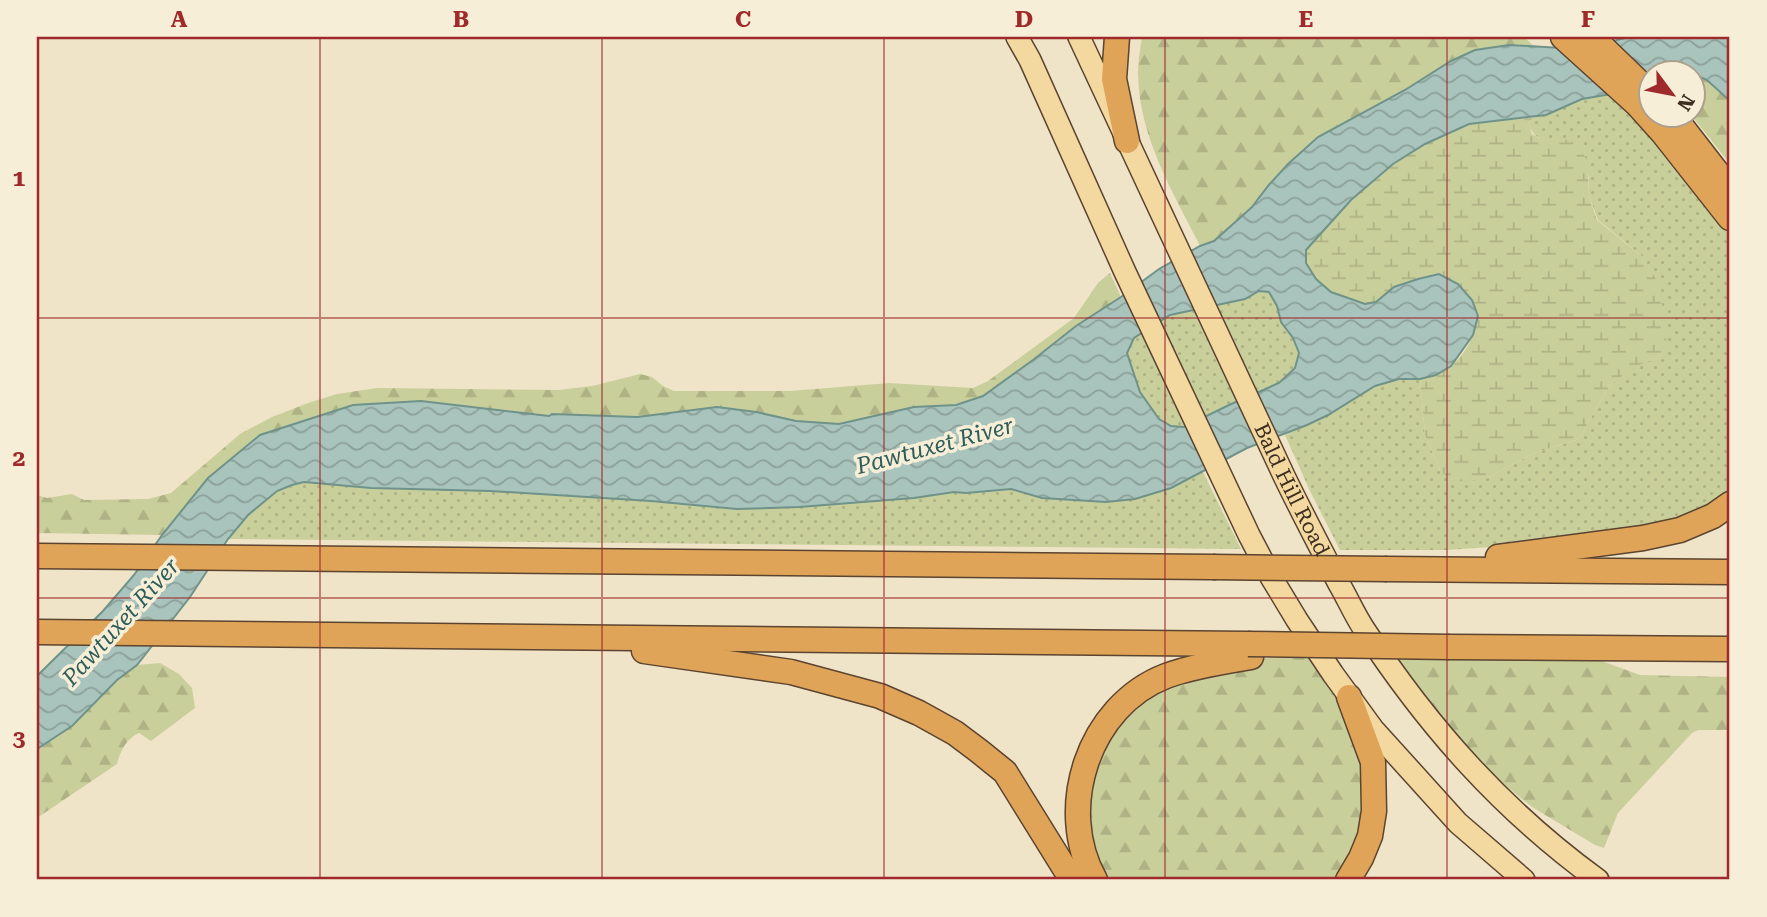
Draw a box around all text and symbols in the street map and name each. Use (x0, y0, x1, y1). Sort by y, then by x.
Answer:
text: A (171, 6, 188, 33)
text: B (453, 6, 469, 33)
text: C (735, 6, 751, 33)
text: D (1015, 6, 1033, 33)
text: E (1299, 6, 1313, 33)
text: F (1581, 6, 1595, 33)
north arrow (1638, 60, 1708, 130)
text: N (1672, 90, 1700, 115)
text: 1 (13, 165, 26, 192)
water label: Pawtuxet River (852, 412, 1017, 480)
street label: Bald Hill Road (1249, 419, 1335, 560)
text: 2 (13, 445, 25, 472)
water label: Pawtuxet River (56, 553, 185, 692)
text: 3 (13, 725, 26, 752)

